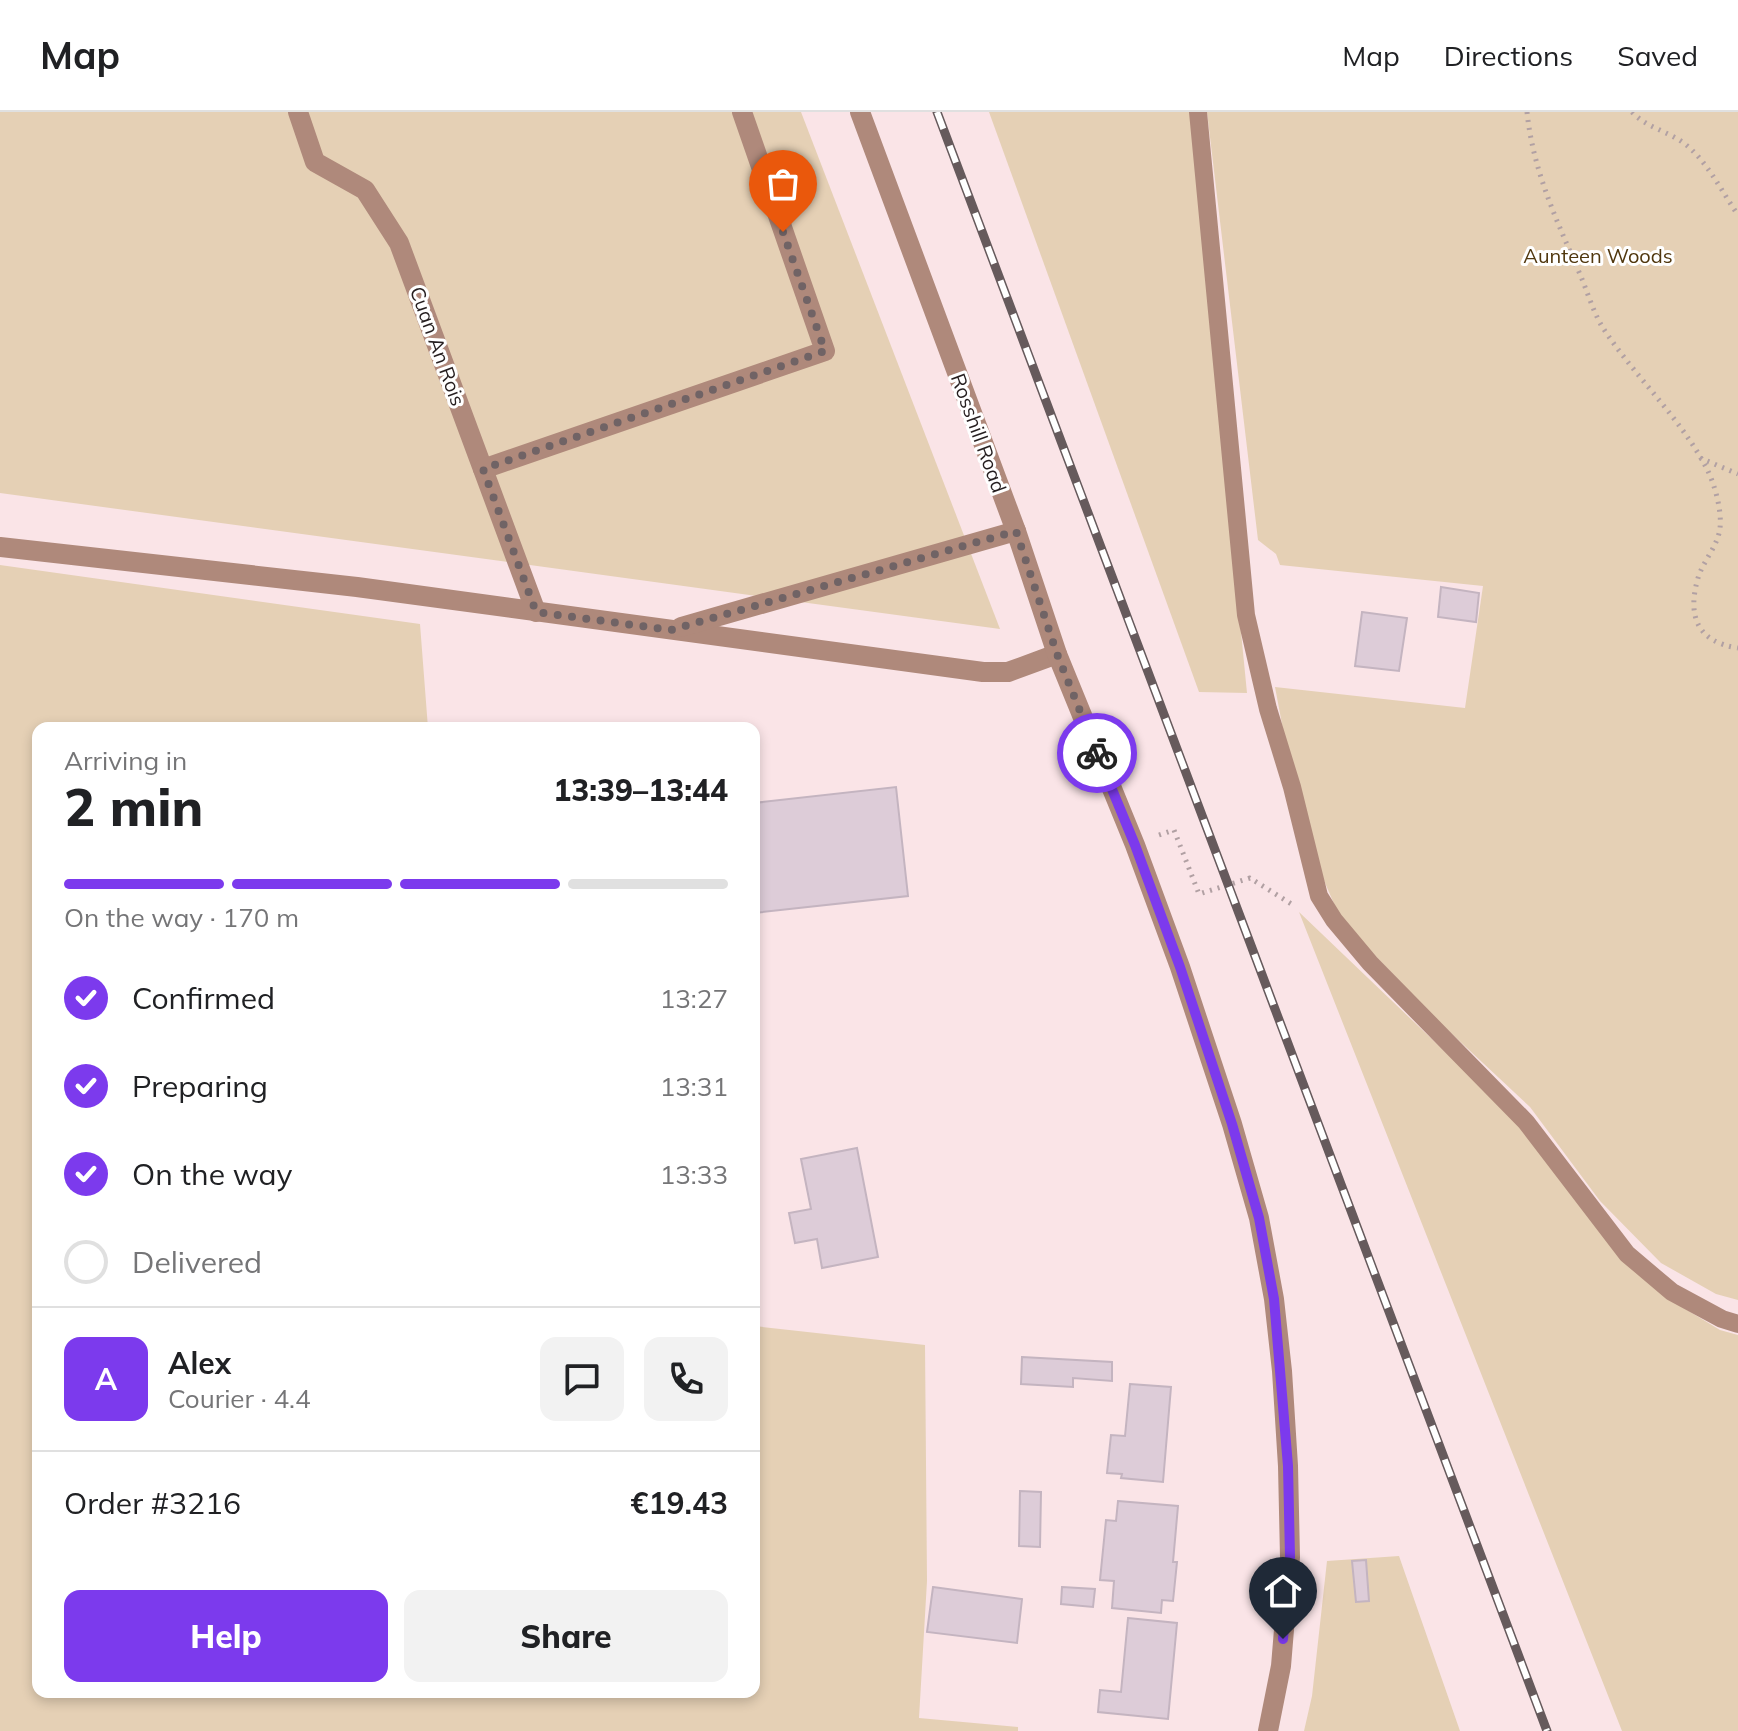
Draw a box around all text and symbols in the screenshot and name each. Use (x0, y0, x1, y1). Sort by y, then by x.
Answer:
text: Map (40, 31, 120, 79)
text: Map (1342, 38, 1400, 73)
text: Directions (1444, 38, 1573, 73)
text: Saved (1617, 38, 1698, 73)
pin (749, 150, 817, 232)
icon: bag (761, 162, 805, 206)
park label: Aunteen Woods (1523, 243, 1673, 268)
street label: Cuan An Rois (405, 283, 471, 409)
street label: Rosshill Road (946, 370, 1012, 496)
courier (1057, 713, 1137, 793)
icon: bike (1075, 731, 1119, 775)
text: Arriving in (64, 744, 187, 777)
text: 13:39–13:44 (553, 771, 728, 809)
text: 2 min (64, 774, 203, 839)
text: On the way · 170 m (64, 901, 299, 934)
icon: check (64, 976, 108, 1020)
text: Confirmed (132, 979, 275, 1017)
text: 13:27 (660, 982, 728, 1015)
icon: check (64, 1064, 108, 1108)
text: Preparing (132, 1067, 268, 1105)
text: 13:31 (660, 1070, 728, 1103)
icon: check (64, 1152, 108, 1196)
text: On the way (132, 1155, 292, 1193)
text: 13:33 (660, 1158, 728, 1191)
text: Delivered (132, 1243, 262, 1281)
button: chat (540, 1337, 624, 1421)
button: phone (644, 1337, 728, 1421)
text: Alex (168, 1344, 231, 1382)
text: A (95, 1360, 117, 1398)
text: Courier · 4.4 (168, 1382, 311, 1415)
text: Order #3216 (64, 1484, 241, 1522)
text: €19.43 (631, 1484, 728, 1522)
pin (1249, 1557, 1317, 1639)
icon: home (1261, 1569, 1305, 1613)
button: Help (64, 1590, 388, 1682)
button: Share (404, 1590, 728, 1682)

